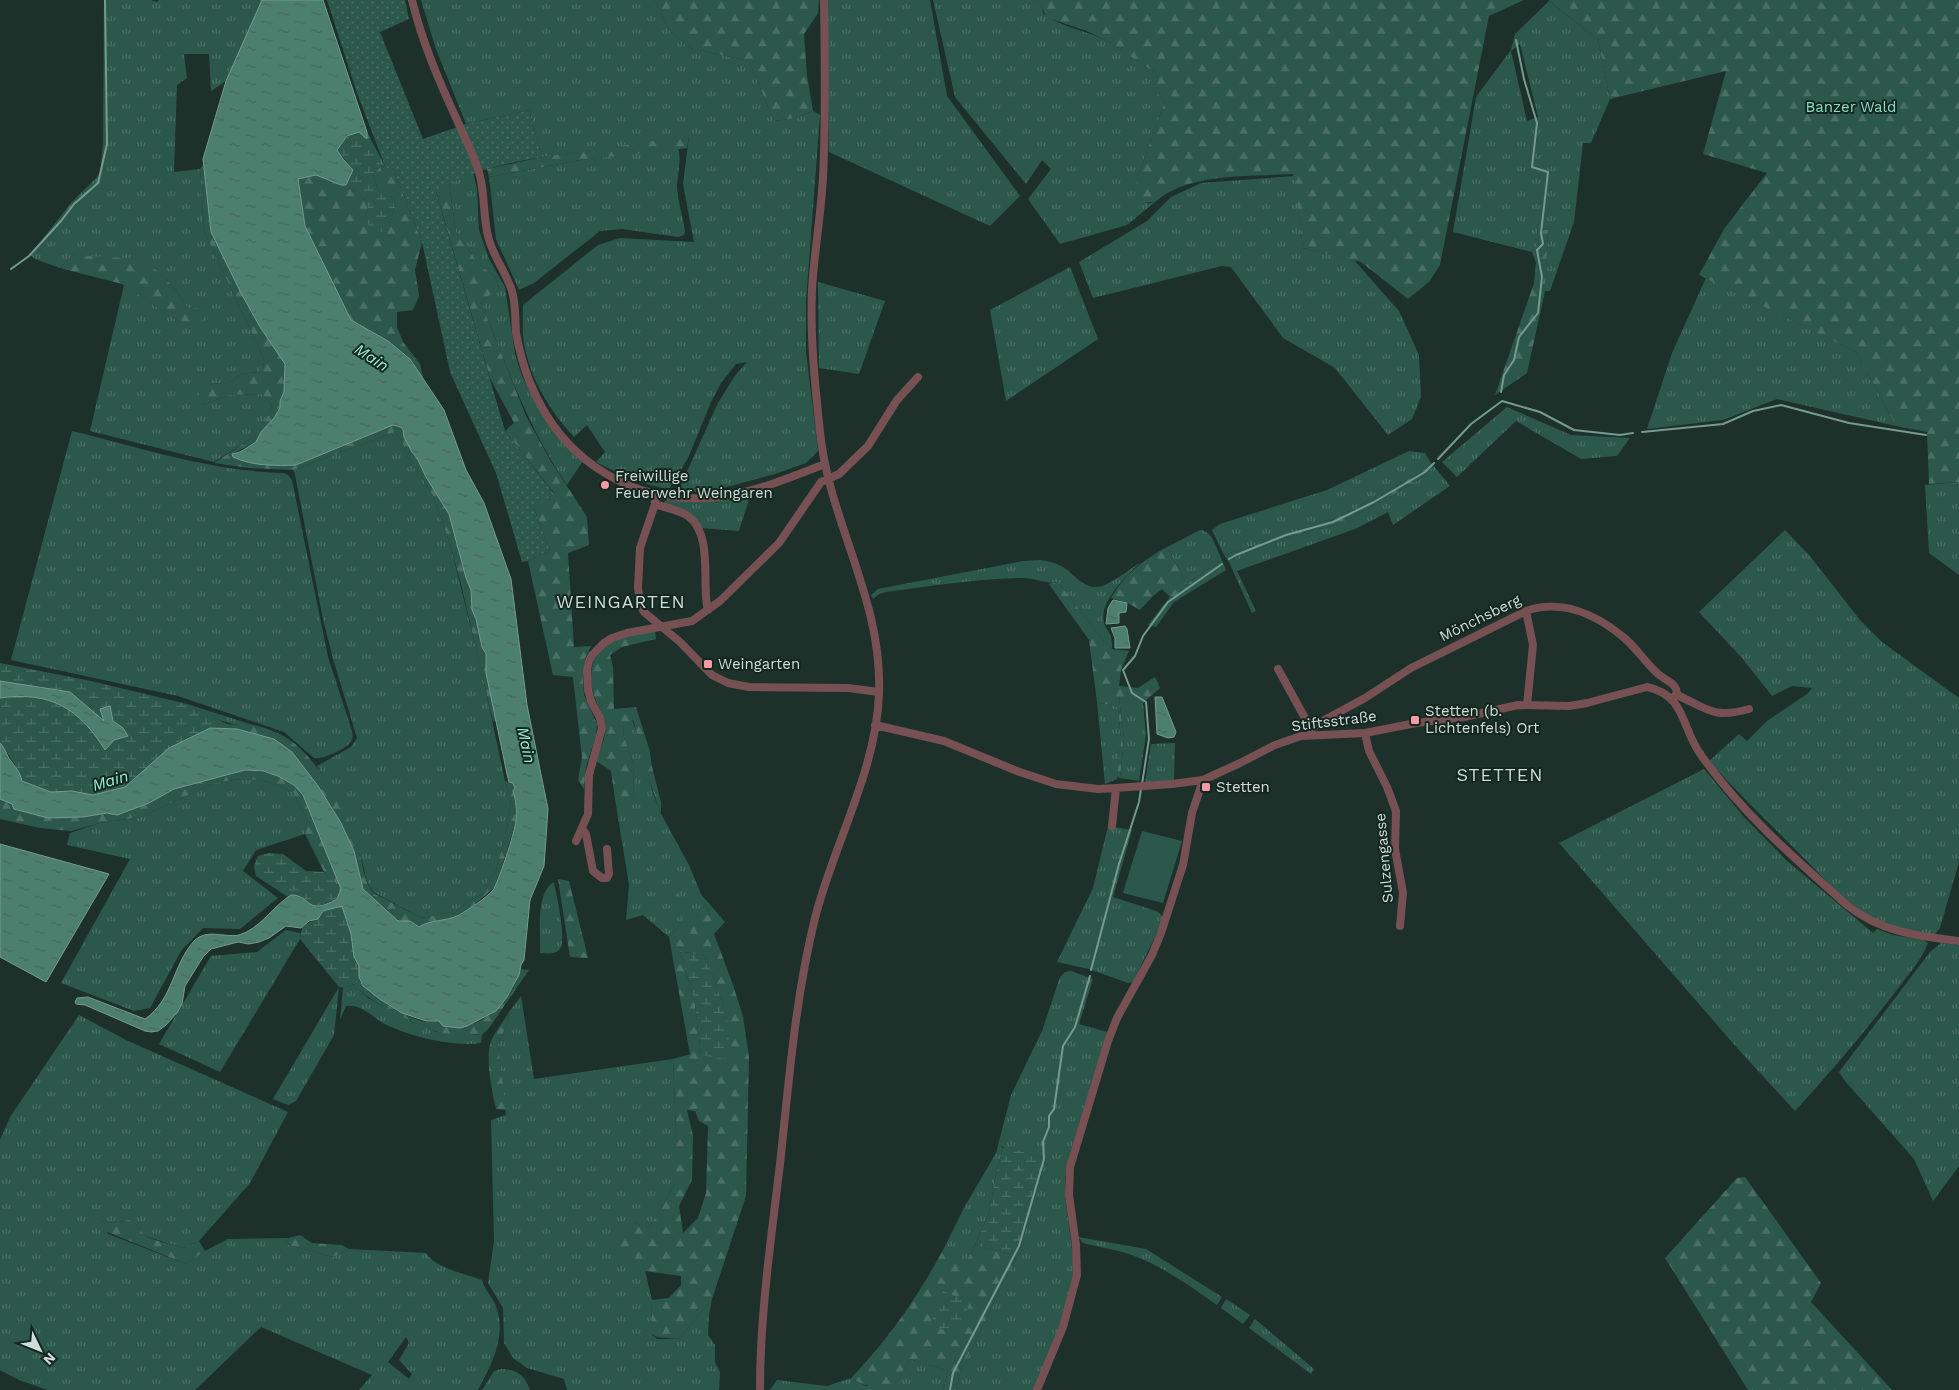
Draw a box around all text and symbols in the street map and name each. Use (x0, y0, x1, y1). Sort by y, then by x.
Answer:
park label: Banzer Wald (1806, 98, 1896, 116)
water label: Main (351, 339, 392, 375)
place label: Freiwillige Feuerwehr Weingaren (615, 467, 773, 502)
marker: Freiwillige Feuerwehr Weingaren (599, 479, 611, 491)
district label: WEINGARTEN (556, 591, 686, 612)
street label: Mönchsberg (1436, 591, 1524, 645)
place label: Weingarten (718, 655, 800, 673)
marker: Weingarten (702, 658, 714, 670)
place label: Stetten (b. Lichtenfels) Ort (1425, 702, 1540, 737)
street label: Stiftsstraße (1290, 707, 1378, 735)
marker: Stetten (b. Lichtenfels) Ort (1409, 714, 1421, 726)
water label: Main (513, 725, 540, 765)
district label: STETTEN (1457, 764, 1543, 785)
water label: Main (90, 766, 131, 795)
place label: Stetten (1216, 778, 1270, 796)
marker: Stetten (1200, 781, 1212, 793)
street label: Sulzengasse (1371, 812, 1397, 904)
north arrow (15, 1325, 65, 1375)
text: N (40, 1350, 59, 1368)

